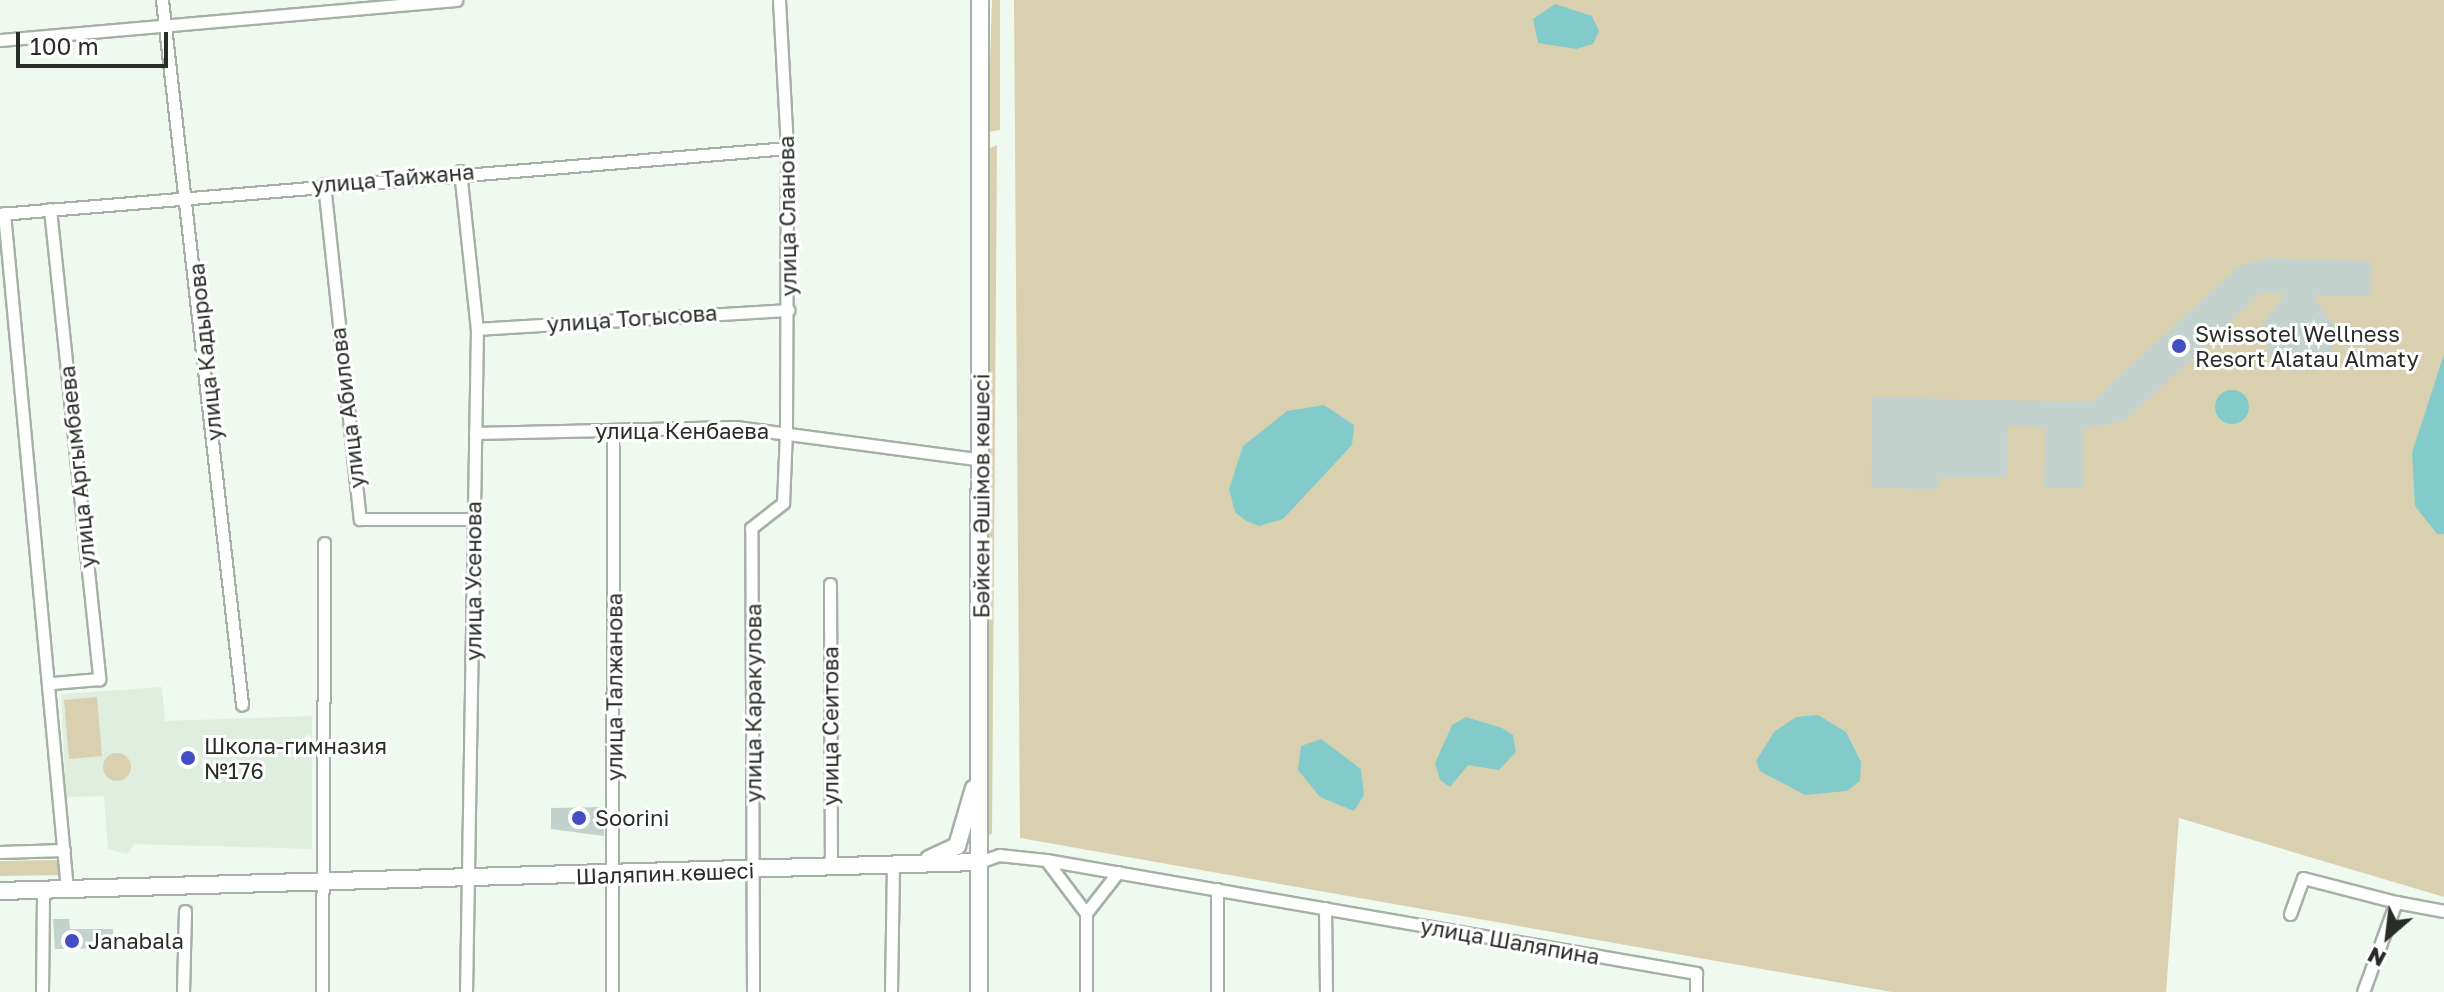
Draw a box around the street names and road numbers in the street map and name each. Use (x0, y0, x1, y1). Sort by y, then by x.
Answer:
street label: улица Сланова (772, 135, 802, 297)
street label: улица Тайжана (311, 158, 475, 198)
street label: улица Кадырова (183, 262, 227, 442)
street label: улица Тогысова (546, 299, 718, 337)
street label: улица Абилова (324, 326, 370, 490)
street label: улица Аргымбаева (53, 364, 101, 570)
street label: Бәйкен Әшімов көшесі (968, 374, 994, 618)
street label: улица Кенбаева (595, 418, 769, 444)
street label: улица Усенова (460, 501, 486, 661)
street label: улица Талжанова (601, 593, 627, 781)
street label: улица Каракулова (740, 603, 766, 803)
street label: улица Сеитова (817, 646, 843, 806)
street label: Шаляпин көшесі (575, 857, 755, 889)
street label: улица Шаляпина (1418, 912, 1602, 970)

